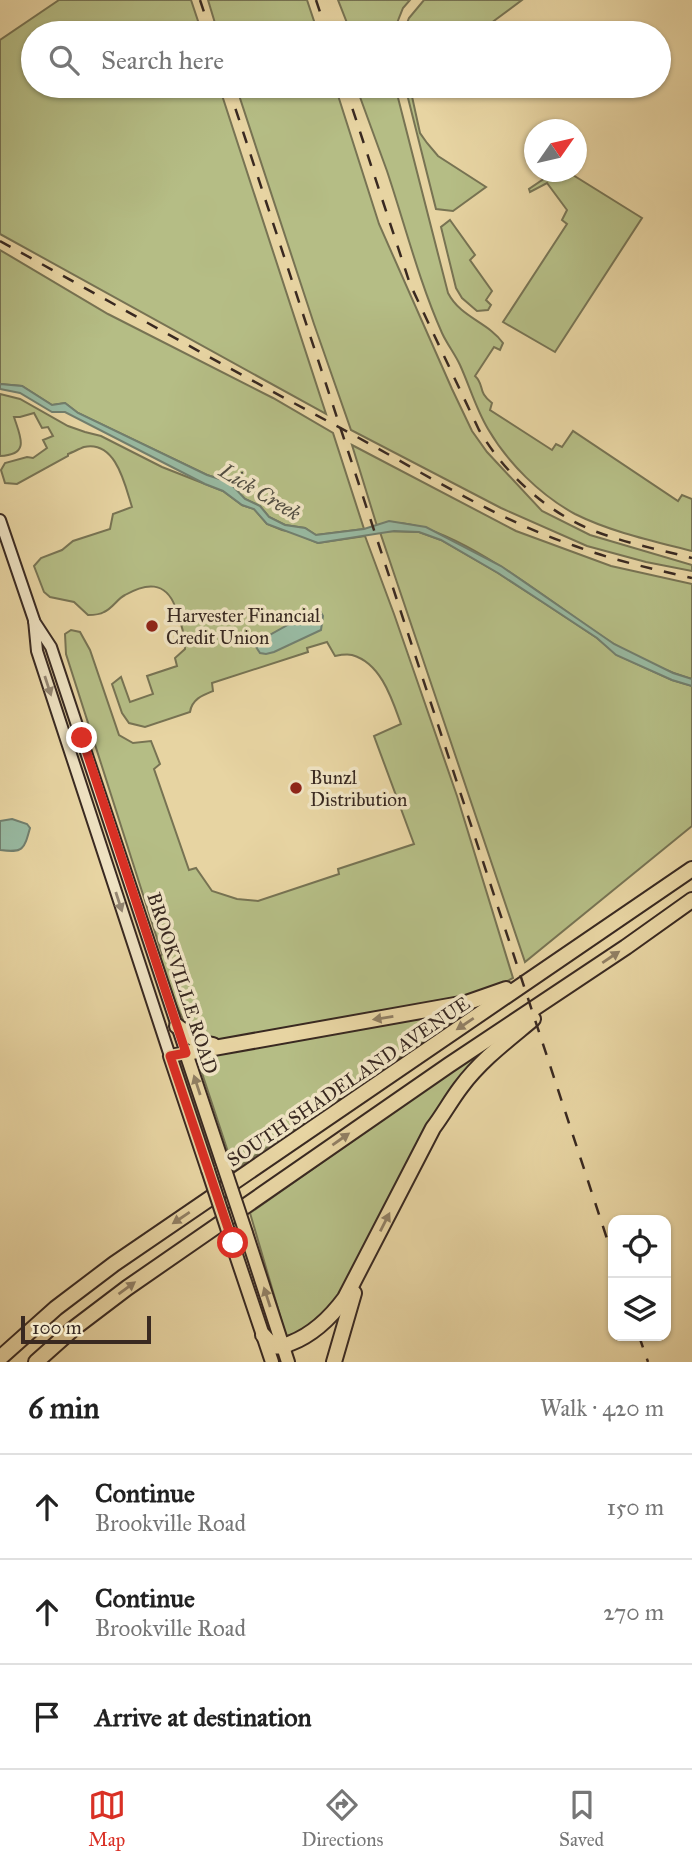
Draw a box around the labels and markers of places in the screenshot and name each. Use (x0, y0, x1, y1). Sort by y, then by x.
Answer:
place label: Harvester Financial Credit Union (166, 604, 321, 649)
marker: Harvester Financial Credit Union (144, 618, 160, 634)
place label: Bunzl Distribution (310, 766, 407, 811)
marker: Bunzl Distribution (288, 780, 304, 796)

